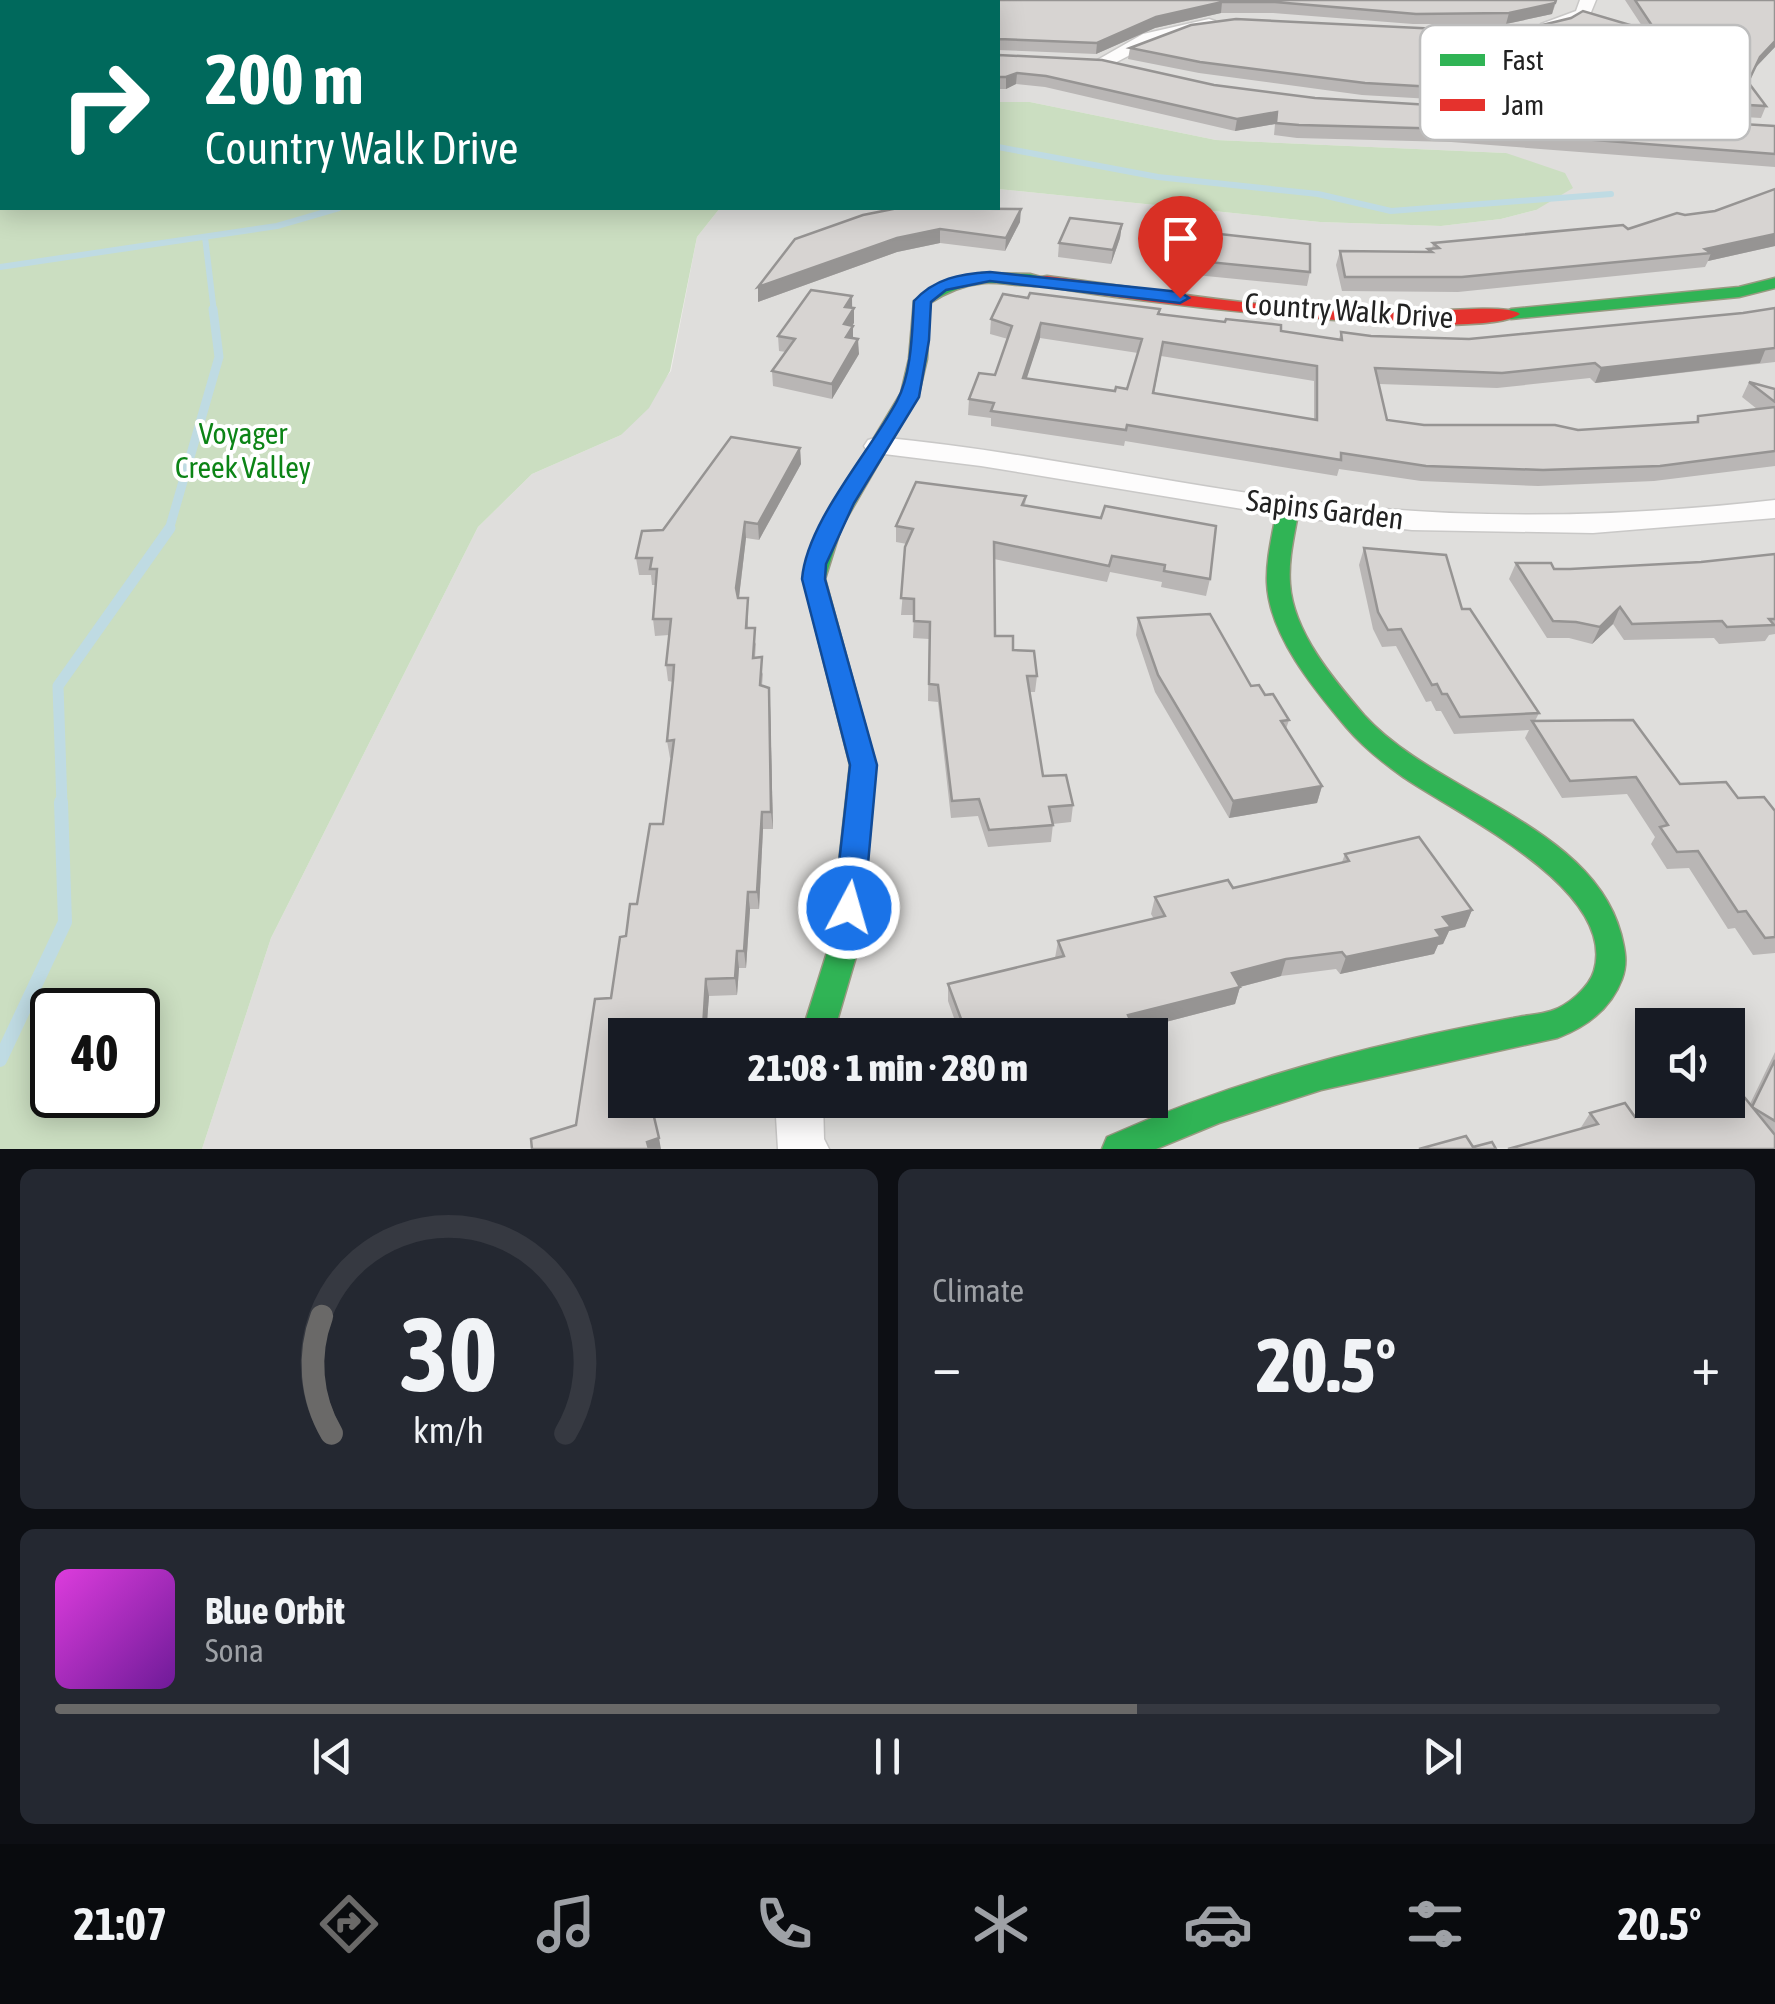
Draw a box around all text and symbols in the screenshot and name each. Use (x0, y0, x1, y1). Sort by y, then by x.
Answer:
legend (1420, 25, 1750, 140)
text: 200 m (205, 39, 364, 119)
icon: right (40, 40, 170, 170)
text: Fast (1502, 44, 1544, 76)
text: Jam (1502, 89, 1544, 121)
text: Country Walk Drive (205, 122, 518, 174)
pin (1138, 196, 1223, 299)
icon: arrive (1153, 211, 1208, 266)
street label: Country Walk Drive (1244, 286, 1454, 334)
park label: Voyager Creek Valley (175, 416, 311, 484)
street label: Sapins Garden (1245, 483, 1406, 536)
position arrow (797, 856, 901, 960)
speed limit sign: 40 (30, 988, 160, 1118)
map controls (1635, 1008, 1745, 1118)
button: sound (1635, 1008, 1745, 1118)
text: 21:08 · 1 min · 280 m (748, 1046, 1028, 1089)
text: Climate (933, 1272, 1024, 1309)
text: 30 (400, 1294, 498, 1413)
text: 20.5° (1256, 1322, 1396, 1408)
text: − (933, 1334, 961, 1397)
text: + (1691, 1334, 1720, 1397)
text: km/h (413, 1410, 484, 1451)
text: Blue Orbit (205, 1589, 345, 1632)
text: Sona (205, 1632, 264, 1669)
icon: previous (305, 1729, 360, 1784)
icon: pause (860, 1729, 915, 1784)
icon: next (1415, 1729, 1470, 1784)
icon: directions (314, 1889, 384, 1959)
icon: music (531, 1889, 601, 1959)
icon: phone (749, 1889, 819, 1959)
icon: climate (966, 1889, 1036, 1959)
icon: car (1183, 1889, 1253, 1959)
icon: filters (1400, 1889, 1470, 1959)
text: 21:07 (74, 1898, 167, 1950)
text: 20.5° (1617, 1898, 1701, 1950)

